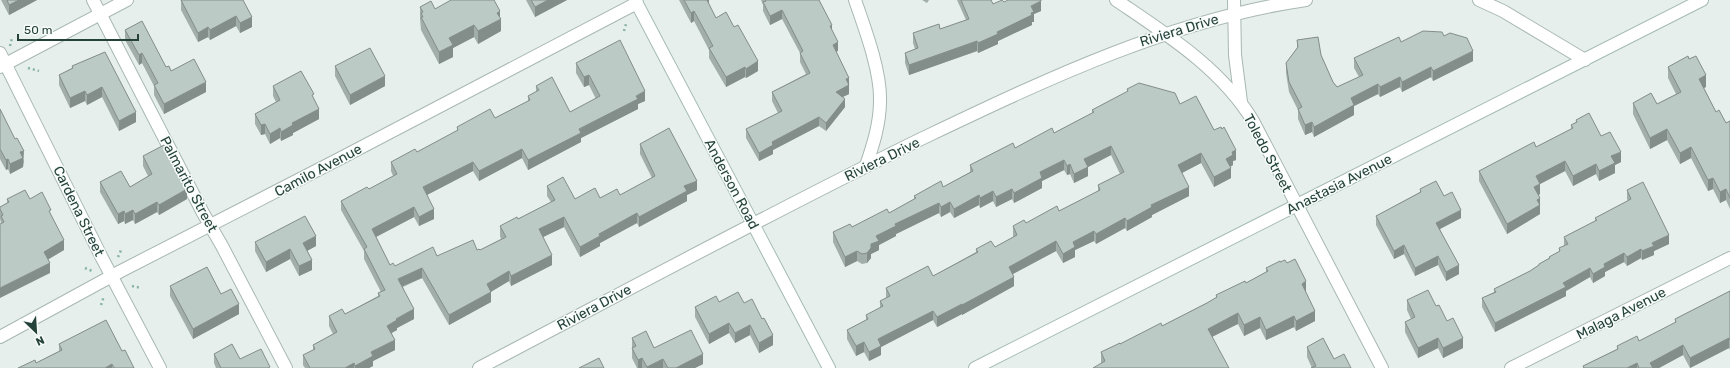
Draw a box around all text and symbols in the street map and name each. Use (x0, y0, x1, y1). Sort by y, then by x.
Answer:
street label: Riviera Drive (1138, 10, 1221, 51)
scale bar (18, 16, 138, 42)
text: 50 m (24, 23, 52, 37)
street label: Toledo Street (1240, 111, 1296, 196)
street label: Palmarito Street (156, 133, 221, 236)
street label: Riviera Drive (842, 134, 923, 185)
street label: Anderson Road (701, 136, 762, 232)
street label: Camilo Avenue (272, 140, 365, 201)
street label: Anastasia Avenue (1284, 150, 1395, 218)
street label: Cardena Street (49, 163, 108, 260)
street label: Riviera Drive (554, 281, 634, 334)
street label: Malaga Avenue (1574, 284, 1669, 343)
north arrow (16, 312, 56, 352)
text: N (34, 333, 46, 348)

